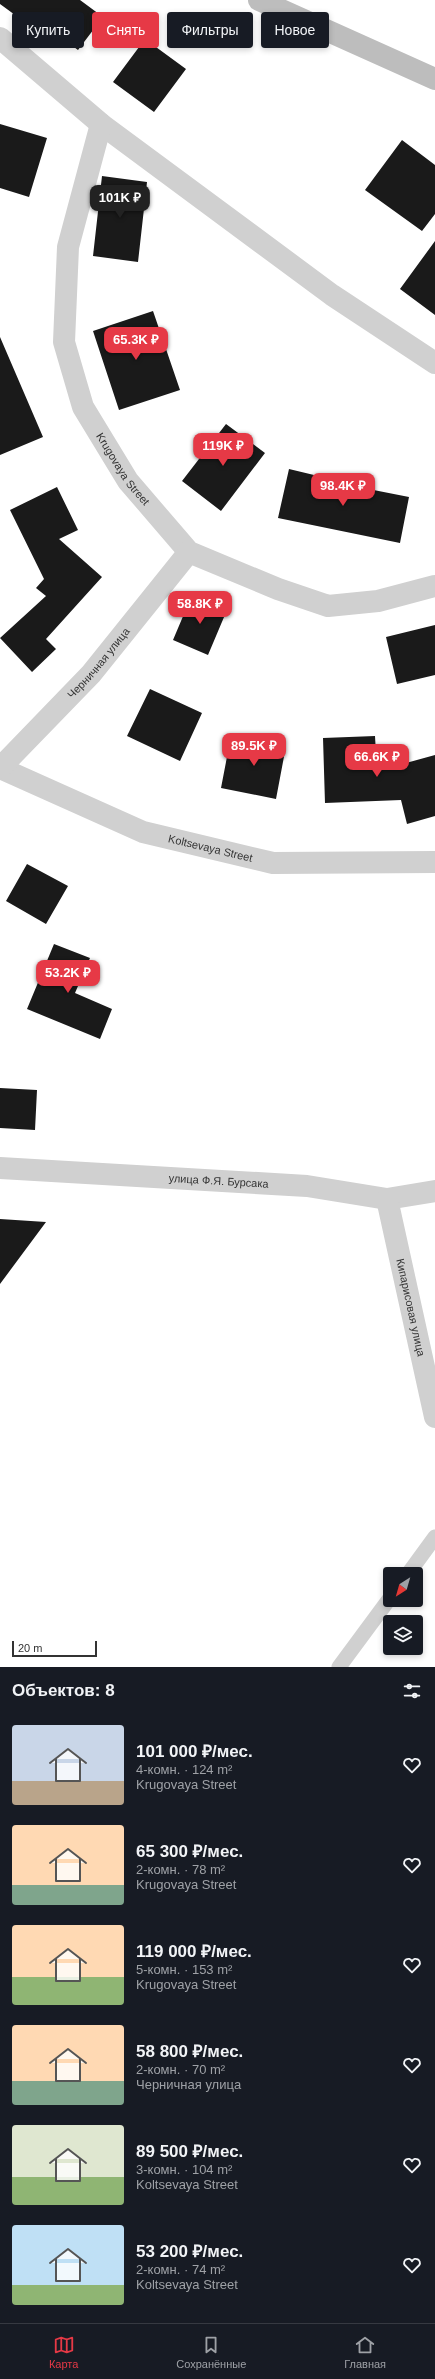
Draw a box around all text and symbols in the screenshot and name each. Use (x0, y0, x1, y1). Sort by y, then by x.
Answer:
chip: Купить (12, 12, 84, 48)
chip: Снять (92, 12, 159, 48)
chip: Фильтры (167, 12, 253, 48)
chip: Новое (261, 12, 329, 48)
pin: 101K ₽ (87, 185, 153, 219)
text: 101K ₽ (99, 190, 141, 205)
pin: 65.3K ₽ (99, 327, 173, 361)
text: 65.3K ₽ (113, 332, 159, 347)
street label: Krugovaya Street (94, 431, 152, 508)
pin: 119K ₽ (190, 433, 256, 467)
text: 119K ₽ (202, 438, 244, 453)
pin: 98.4K ₽ (306, 473, 380, 507)
text: 98.4K ₽ (320, 478, 366, 493)
pin: 58.8K ₽ (163, 591, 237, 625)
text: 58.8K ₽ (177, 596, 223, 611)
street label: Черничная улица (65, 625, 132, 701)
pin: 89.5K ₽ (217, 733, 291, 767)
text: 89.5K ₽ (231, 738, 277, 753)
pin: 66.6K ₽ (340, 744, 414, 778)
text: 66.6K ₽ (354, 749, 400, 764)
street label: Koltsevaya Street (167, 832, 254, 864)
pin: 53.2K ₽ (31, 960, 105, 994)
text: 53.2K ₽ (45, 965, 91, 980)
street label: улица Ф.Я. Бурсака (168, 1172, 270, 1190)
street label: Кипарисовая улица (394, 1257, 428, 1358)
north arrow (383, 1567, 423, 1607)
map controls (383, 1567, 423, 1655)
button: layers (383, 1615, 423, 1655)
scale bar (12, 1639, 97, 1658)
text: 20 m (18, 1642, 42, 1654)
icon: filters (401, 1680, 423, 1702)
text: Объектов: 8 (12, 1681, 115, 1700)
icon: home (44, 1741, 92, 1789)
text: 101 000 ₽/мес. (136, 1742, 253, 1761)
icon: heart (401, 1754, 423, 1776)
text: 4-комн. · 124 m² (136, 1762, 232, 1777)
text: Krugovaya Street (136, 1777, 236, 1792)
icon: home (44, 1841, 92, 1889)
text: 65 300 ₽/мес. (136, 1842, 243, 1861)
icon: heart (401, 1854, 423, 1876)
text: 2-комн. · 78 m² (136, 1862, 225, 1877)
text: Krugovaya Street (136, 1877, 236, 1892)
icon: home (44, 1941, 92, 1989)
text: 119 000 ₽/мес. (136, 1942, 252, 1961)
icon: heart (401, 1954, 423, 1976)
text: 5-комн. · 153 m² (136, 1962, 232, 1977)
text: Krugovaya Street (136, 1977, 236, 1992)
icon: home (44, 2041, 92, 2089)
text: 58 800 ₽/мес. (136, 2042, 243, 2061)
icon: heart (401, 2054, 423, 2076)
text: 2-комн. · 70 m² (136, 2062, 225, 2077)
text: Черничная улица (136, 2077, 241, 2092)
icon: home (44, 2141, 92, 2189)
text: 89 500 ₽/мес. (136, 2142, 243, 2161)
icon: heart (401, 2154, 423, 2176)
text: 3-комн. · 104 m² (136, 2162, 232, 2177)
text: Koltsevaya Street (136, 2177, 238, 2192)
icon: home (44, 2241, 92, 2289)
text: 53 200 ₽/мес. (136, 2242, 243, 2261)
icon: heart (401, 2254, 423, 2276)
text: 2-комн. · 74 m² (136, 2262, 225, 2277)
text: Koltsevaya Street (136, 2277, 238, 2292)
tab: Карта (49, 2334, 78, 2370)
tab: Сохранённые (176, 2334, 246, 2370)
tab: Главная (344, 2334, 386, 2370)

